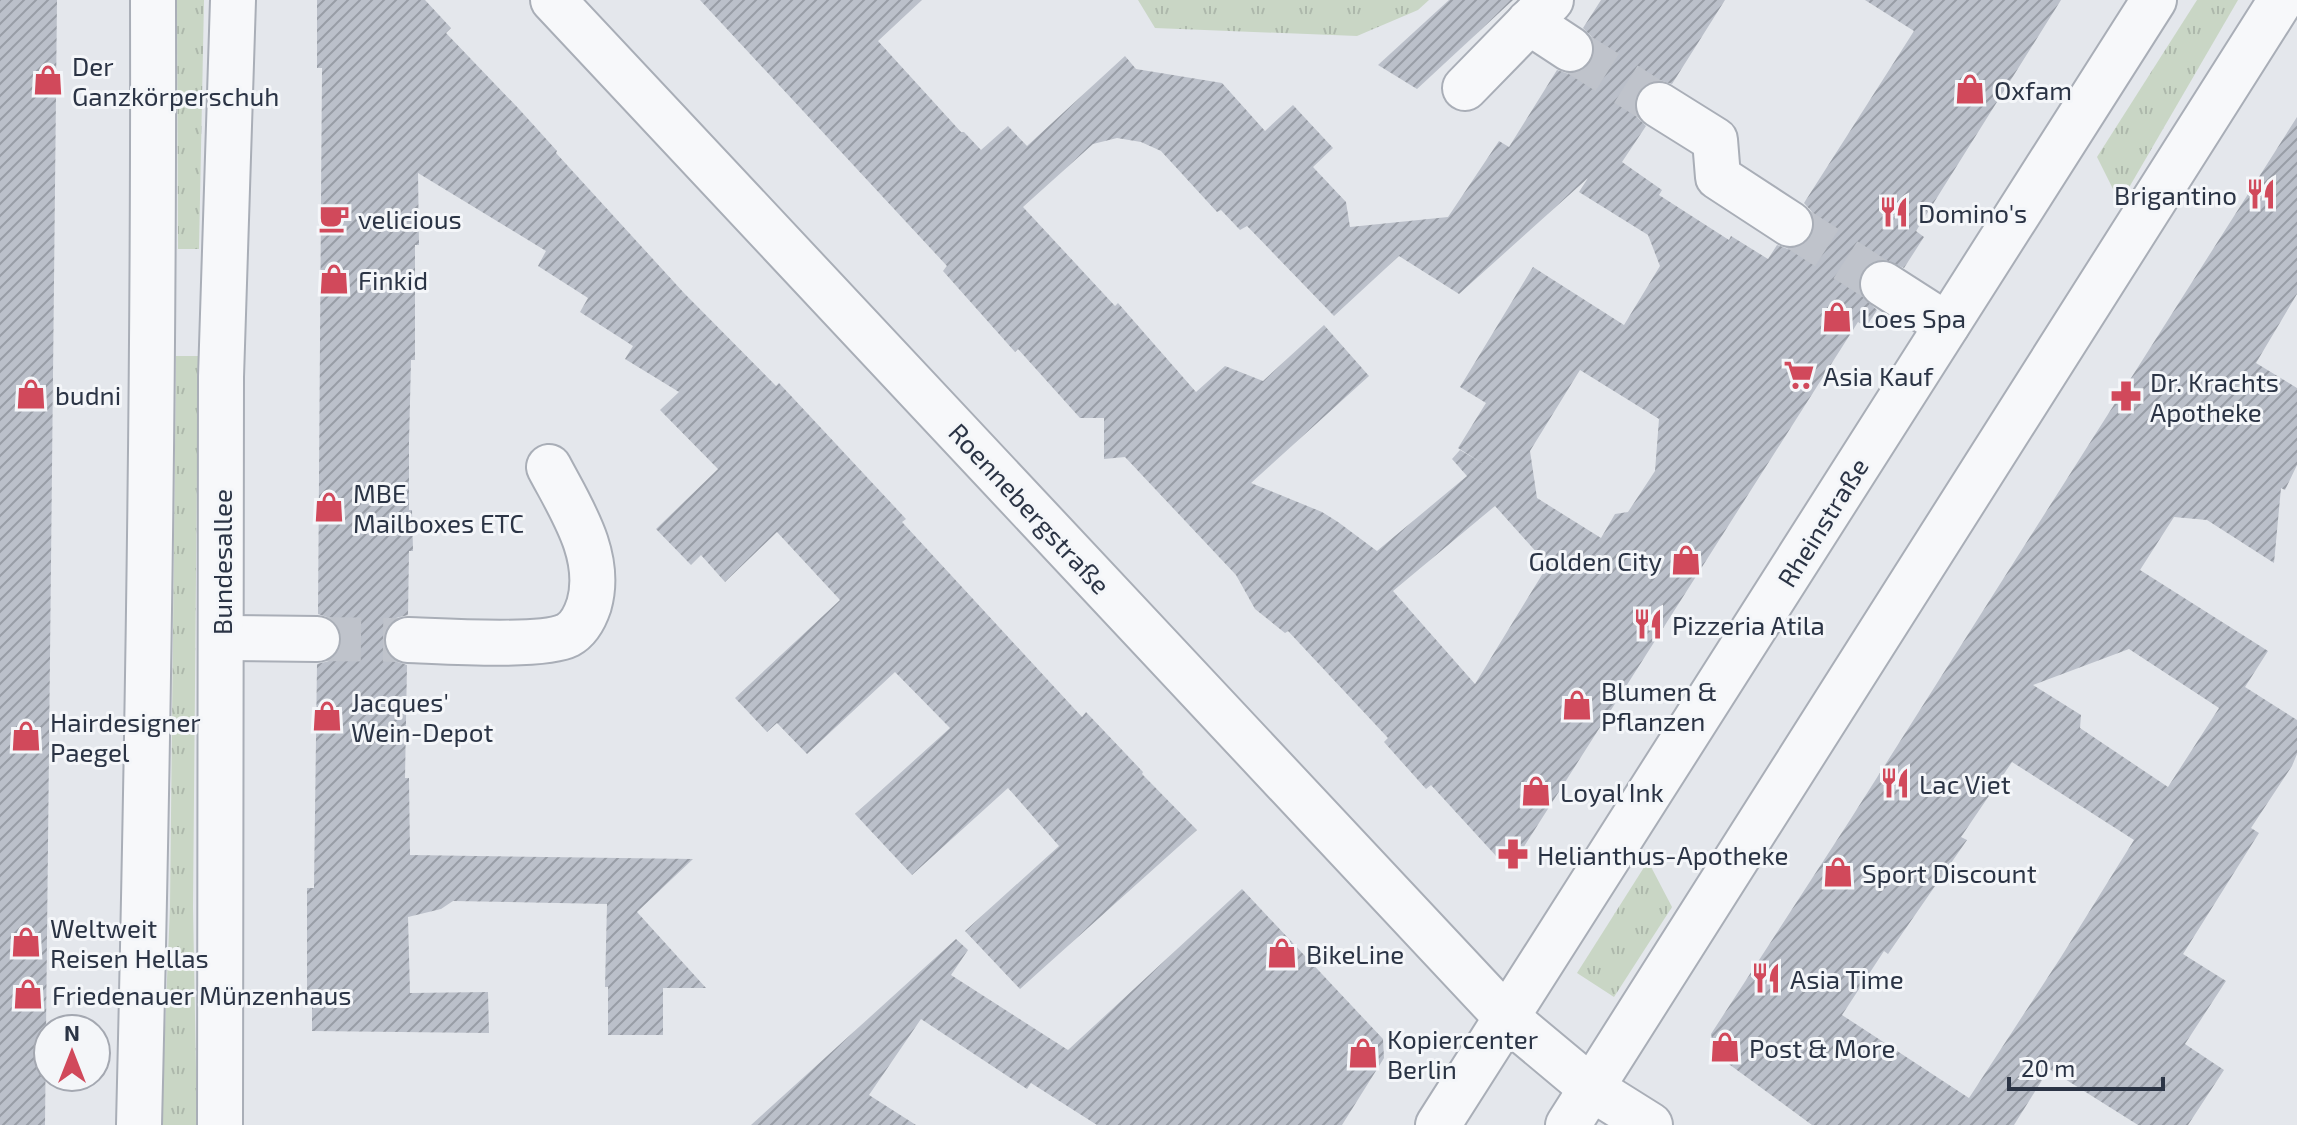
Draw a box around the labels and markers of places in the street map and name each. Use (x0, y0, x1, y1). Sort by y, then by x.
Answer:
place label: Der Ganzkörperschuh (72, 50, 279, 111)
shop icon: Der Ganzkörperschuh (31, 63, 65, 97)
shop icon: Oxfam (1953, 72, 1987, 106)
place label: Oxfam (1994, 74, 2072, 105)
restaurant icon: Brigantino (2244, 177, 2278, 211)
place label: Brigantino (2114, 179, 2237, 210)
restaurant icon: Domino's (1877, 195, 1911, 229)
place label: Domino's (1918, 197, 2027, 228)
cafe icon: velicious (317, 201, 351, 235)
place label: velicious (358, 203, 462, 234)
shop icon: Finkid (317, 262, 351, 296)
place label: Finkid (358, 264, 428, 295)
shop icon: Loes Spa (1820, 300, 1854, 334)
place label: Loes Spa (1861, 302, 1966, 333)
supermarket icon: Asia Kauf (1782, 358, 1816, 392)
place label: Asia Kauf (1823, 360, 1934, 391)
place label: Dr. Krachts Apotheke (2150, 366, 2279, 427)
shop icon: budni (14, 377, 48, 411)
place label: budni (55, 379, 121, 410)
pharmacy icon: Dr. Krachts Apotheke (2109, 379, 2143, 413)
place label: MBE Mailboxes ETC (353, 477, 524, 538)
shop icon: MBE Mailboxes ETC (312, 490, 346, 524)
shop icon: Golden City (1669, 543, 1703, 577)
place label: Golden City (1528, 545, 1662, 576)
restaurant icon: Pizzeria Atila (1631, 607, 1665, 641)
place label: Pizzeria Atila (1672, 609, 1825, 640)
place label: Blumen & Pflanzen (1601, 675, 1717, 736)
place label: Jacques' Wein-Depot (351, 686, 493, 747)
shop icon: Blumen & Pflanzen (1560, 688, 1594, 722)
shop icon: Jacques' Wein-Depot (310, 699, 344, 733)
place label: Hairdesigner Paegel (50, 706, 201, 767)
shop icon: Hairdesigner Paegel (9, 719, 43, 753)
restaurant icon: Lac Viet (1878, 766, 1912, 800)
place label: Lac Viet (1919, 768, 2011, 799)
shop icon: Loyal Ink (1519, 774, 1553, 808)
place label: Loyal Ink (1560, 776, 1664, 807)
pharmacy icon: Helianthus-Apotheke (1496, 837, 1530, 871)
place label: Helianthus-Apotheke (1537, 839, 1788, 870)
shop icon: Sport Discount (1821, 855, 1855, 889)
place label: Sport Discount (1862, 857, 2037, 888)
place label: Weltweit Reisen Hellas (50, 912, 209, 973)
shop icon: Weltweit Reisen Hellas (9, 925, 43, 959)
shop icon: BikeLine (1265, 936, 1299, 970)
place label: BikeLine (1306, 938, 1404, 969)
restaurant icon: Asia Time (1749, 961, 1783, 995)
place label: Asia Time (1790, 963, 1904, 994)
shop icon: Friedenauer Münzenhaus (11, 977, 45, 1011)
place label: Friedenauer Münzenhaus (52, 979, 352, 1010)
place label: Kopiercenter Berlin (1387, 1023, 1538, 1084)
shop icon: Post & More (1708, 1030, 1742, 1064)
place label: Post & More (1749, 1032, 1895, 1063)
shop icon: Kopiercenter Berlin (1346, 1036, 1380, 1070)

